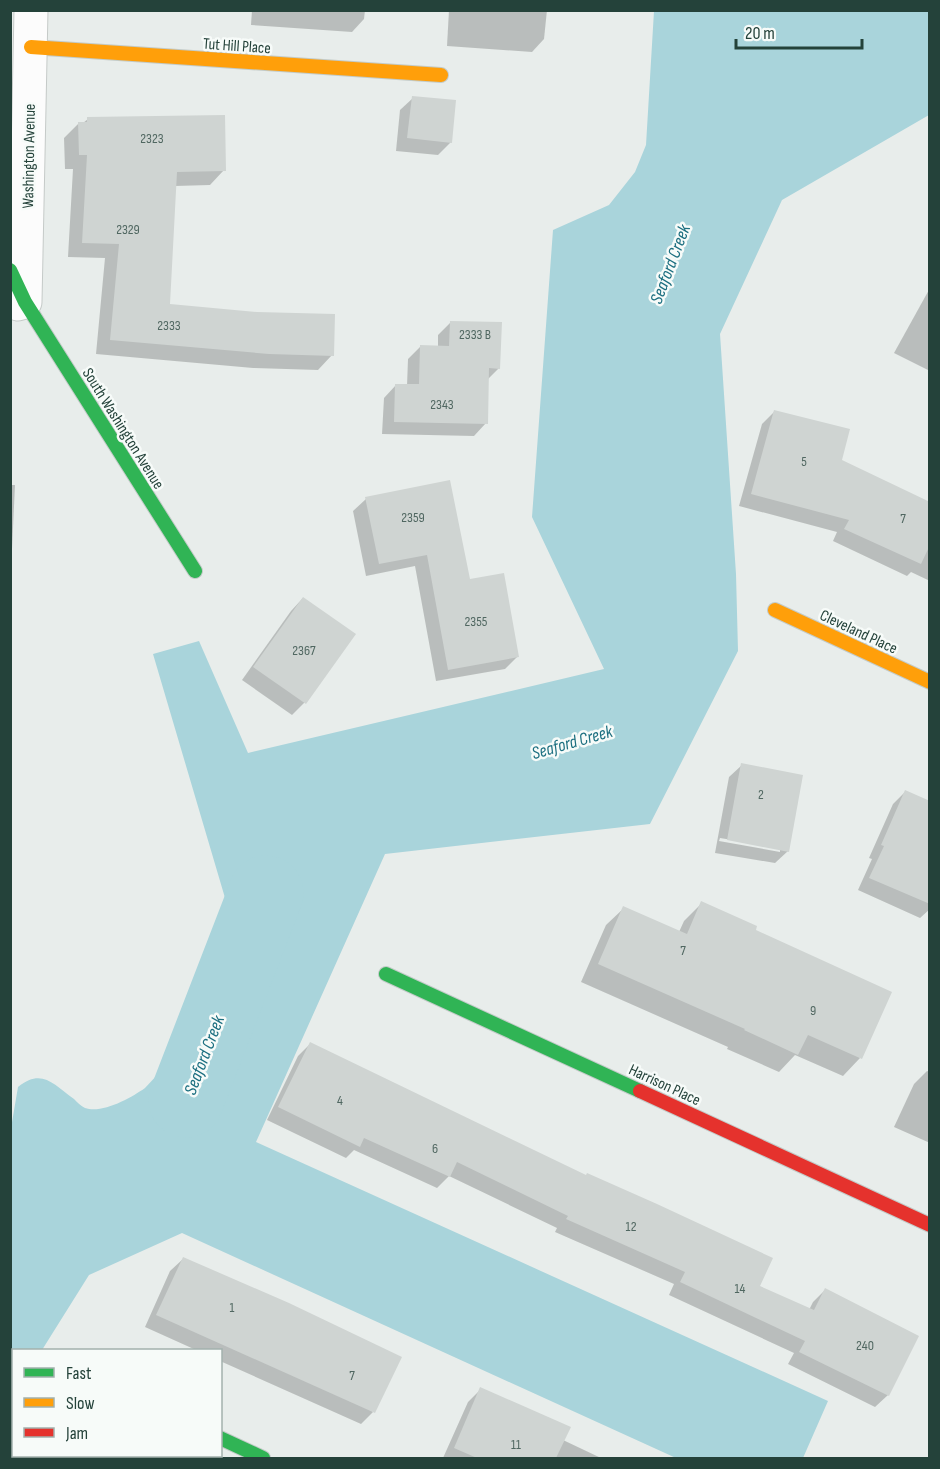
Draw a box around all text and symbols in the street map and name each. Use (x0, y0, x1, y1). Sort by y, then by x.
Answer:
scale bar (736, 12, 862, 50)
text: 20 m (745, 23, 775, 44)
street label: Tut Hill Place (202, 35, 271, 58)
street label: Washington Avenue (19, 103, 40, 209)
house number: 2323 (140, 130, 164, 147)
water label: Seaford Creek (646, 220, 696, 307)
house number: 2329 (116, 221, 140, 238)
house number: 2333 (157, 317, 181, 334)
house number: 2333 B (459, 326, 491, 343)
street label: South Washington Avenue (78, 365, 168, 493)
house number: 2343 (430, 396, 454, 413)
house number: 5 (801, 453, 807, 470)
house number: 2359 (401, 509, 425, 526)
house number: 7 (900, 510, 906, 527)
street label: Cleveland Place (817, 606, 900, 659)
house number: 2355 (465, 613, 488, 630)
house number: 2367 (292, 642, 316, 659)
water label: Seaford Creek (529, 721, 616, 764)
house number: 2 (758, 786, 764, 803)
house number: 7 (680, 942, 686, 959)
house number: 9 (810, 1002, 816, 1019)
water label: Seaford Creek (180, 1011, 230, 1098)
street label: Harrison Place (626, 1061, 703, 1110)
house number: 4 (337, 1092, 343, 1109)
house number: 6 (432, 1140, 438, 1157)
house number: 12 (626, 1218, 637, 1235)
house number: 14 (735, 1280, 746, 1297)
house number: 1 (230, 1299, 235, 1316)
house number: 240 (856, 1337, 874, 1354)
legend (12, 1349, 222, 1457)
text: Fast (66, 1363, 92, 1384)
house number: 7 (349, 1367, 355, 1384)
text: Slow (66, 1393, 95, 1414)
text: Jam (65, 1423, 88, 1444)
house number: 11 (511, 1436, 521, 1453)

